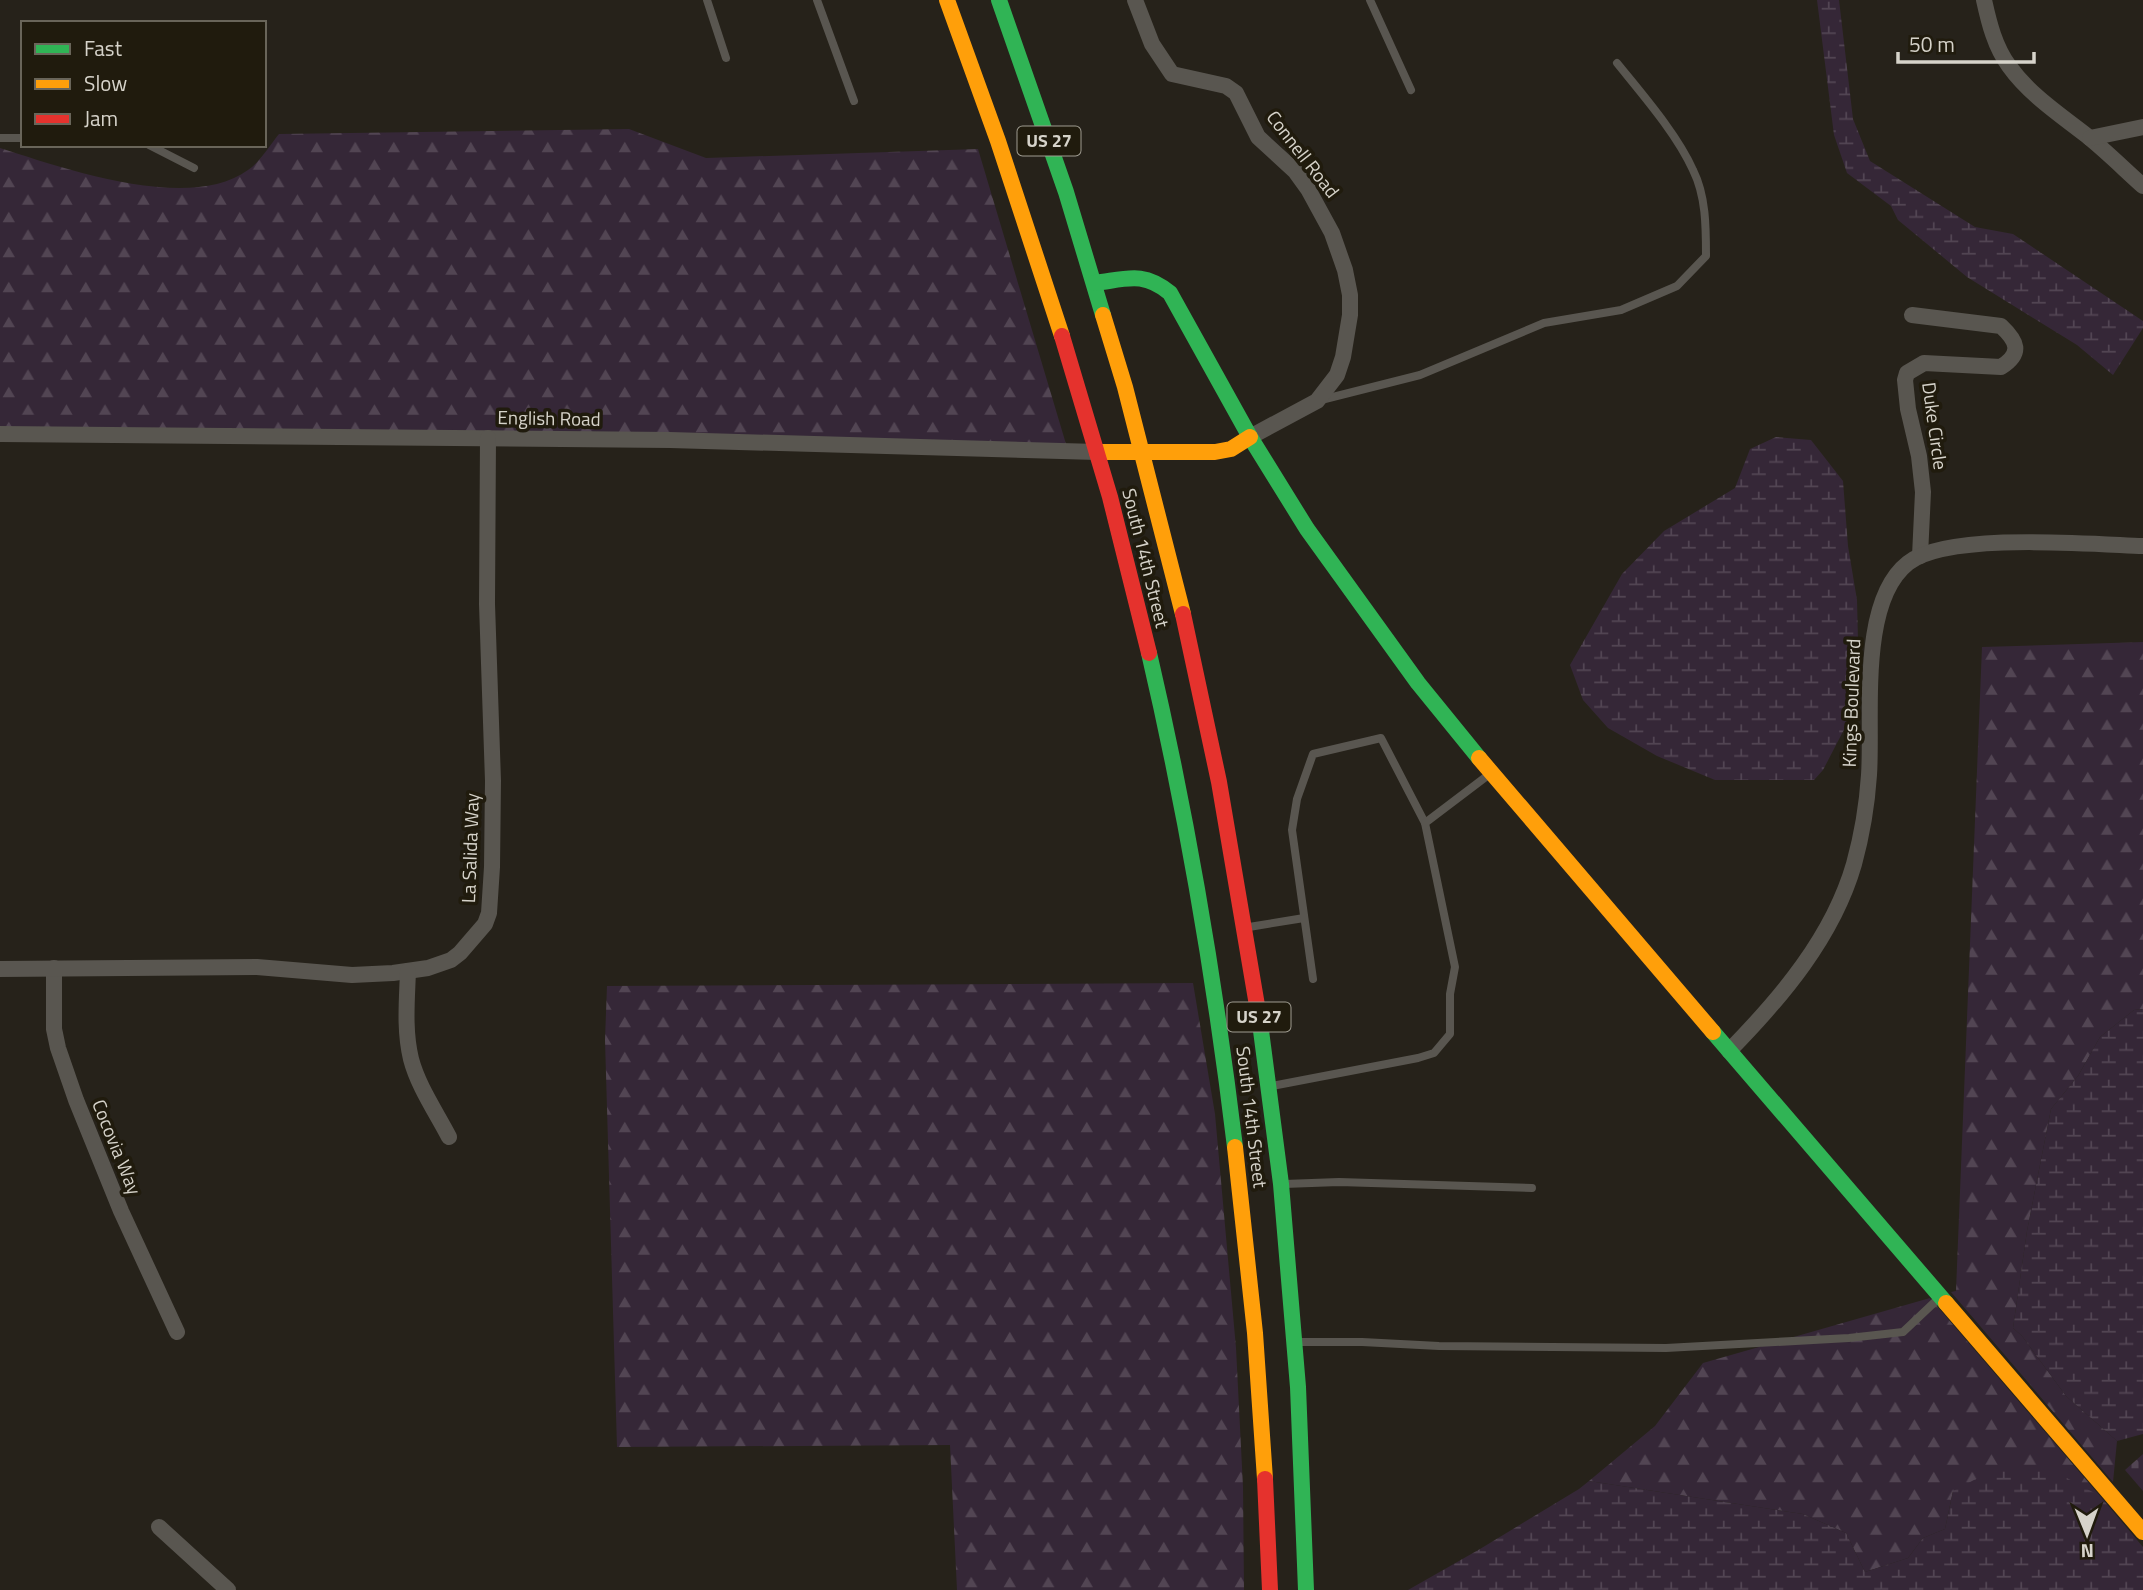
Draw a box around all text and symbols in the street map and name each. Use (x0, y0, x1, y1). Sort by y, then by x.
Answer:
legend (21, 21, 266, 147)
scale bar (1898, 21, 2035, 65)
text: 50 m (1909, 28, 1955, 60)
text: Fast (84, 32, 123, 64)
text: Slow (84, 67, 127, 99)
text: Jam (84, 102, 118, 134)
street label: Connell Road (1260, 104, 1347, 204)
road number: US 27 (1018, 126, 1080, 156)
street label: Duke Circle (1915, 380, 1956, 472)
street label: English Road (497, 402, 601, 433)
street label: South 14th Street (1115, 485, 1178, 631)
street label: Kings Boulevard (1834, 638, 1867, 768)
street label: La Salida Way (453, 792, 486, 903)
road number: US 27 (1228, 1002, 1290, 1032)
street label: South 14th Street (1229, 1044, 1276, 1190)
street label: Cocovia Way (85, 1095, 150, 1199)
north arrow (2052, 1499, 2122, 1569)
text: N (2080, 1537, 2094, 1566)

